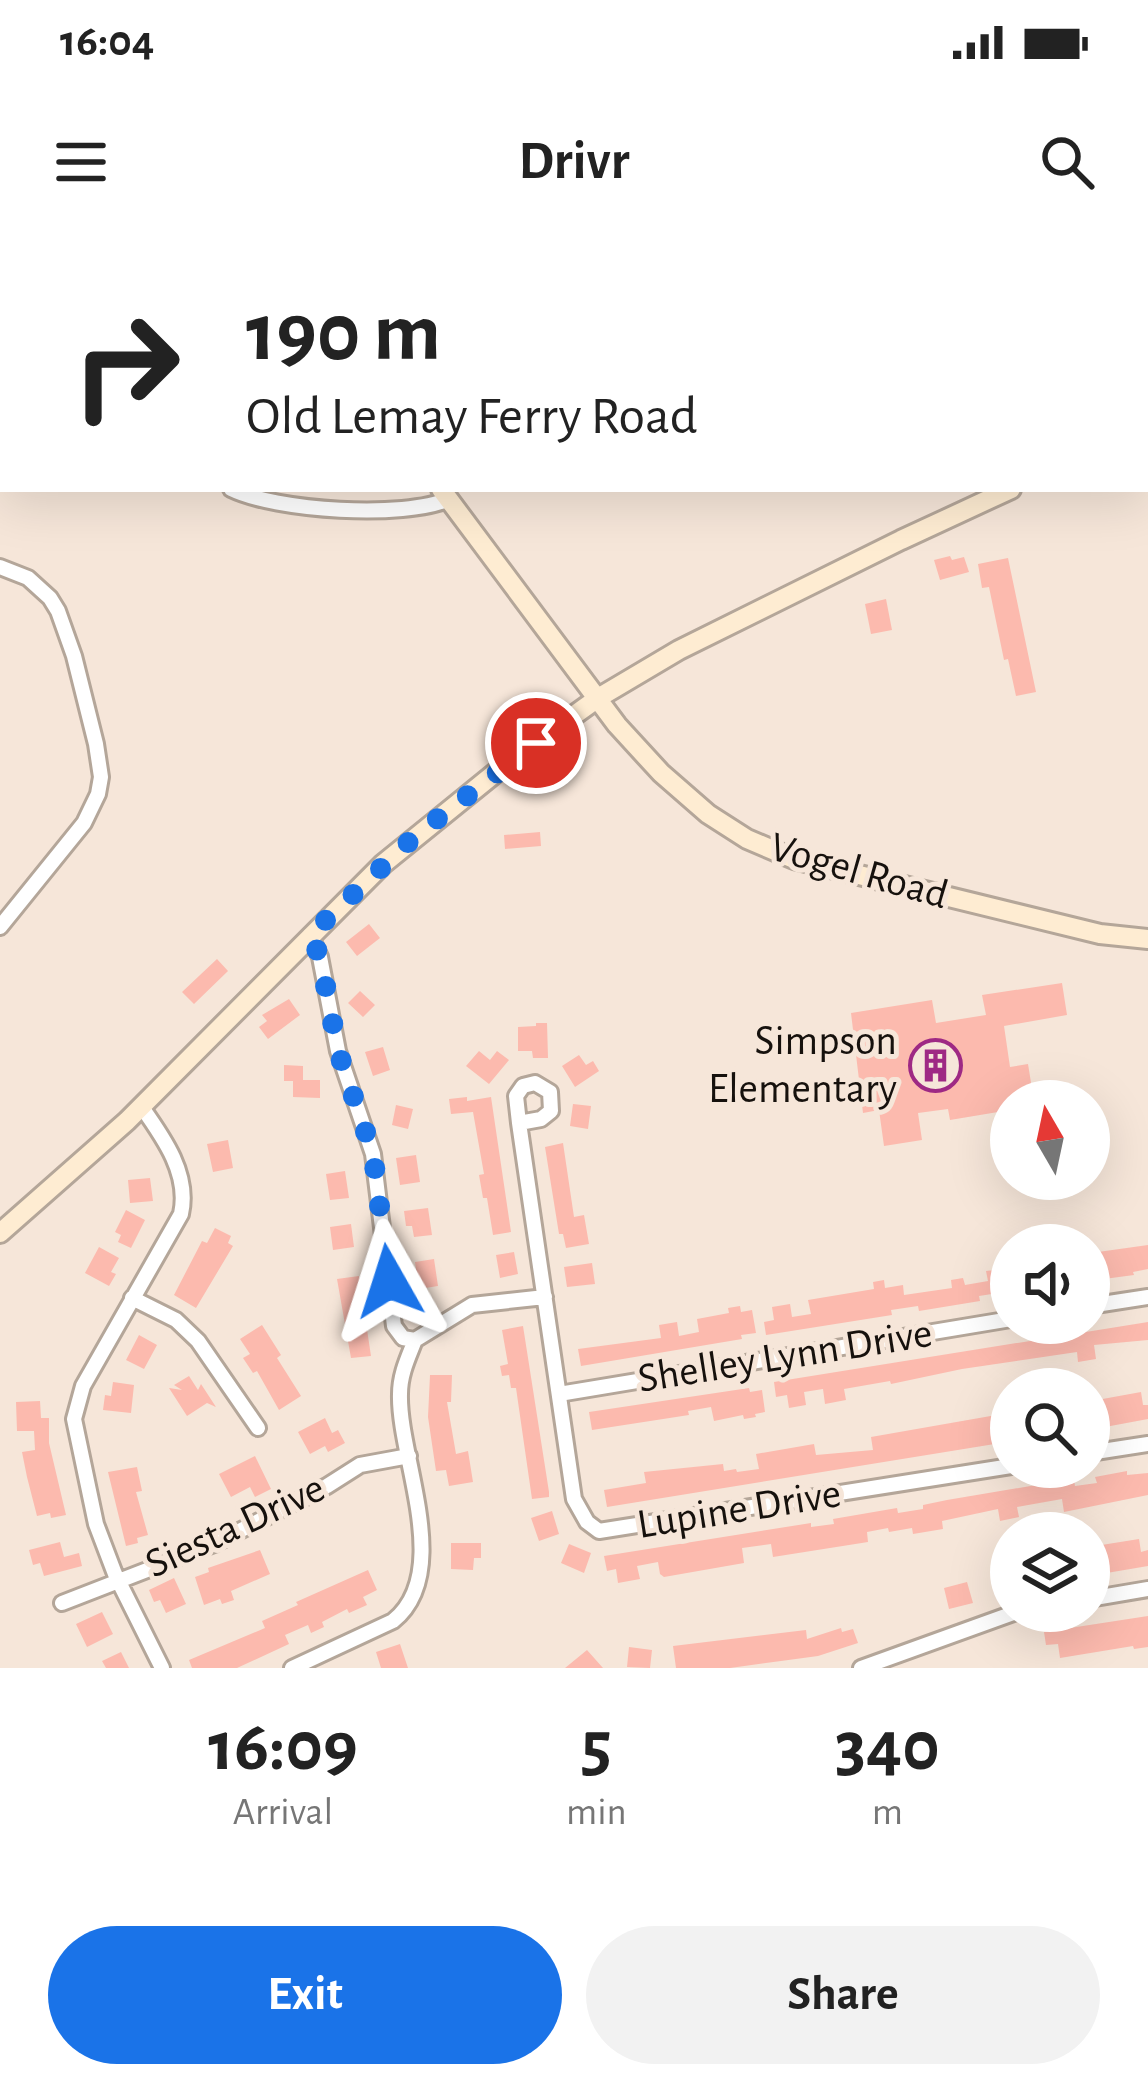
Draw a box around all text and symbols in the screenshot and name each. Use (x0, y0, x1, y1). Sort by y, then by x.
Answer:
text: 16:04 (60, 19, 154, 64)
icon: menu (48, 129, 114, 195)
icon: search (1034, 129, 1100, 195)
text: Drivr (519, 135, 629, 189)
icon: right (48, 288, 204, 444)
text: 190 m (246, 292, 441, 376)
text: Old Lemay Ferry Road (246, 390, 698, 444)
pin (485, 692, 587, 794)
icon: arrive (503, 710, 569, 776)
street label: Vogel Road (765, 826, 953, 916)
place label: Simpson Elementary (708, 1020, 897, 1110)
building icon: Simpson Elementary (908, 1037, 964, 1093)
north arrow (990, 1080, 1110, 1200)
map controls (990, 1080, 1110, 1632)
position arrow (326, 1218, 452, 1344)
button: sound (990, 1224, 1110, 1344)
street label: Shelley Lynn Drive (635, 1312, 935, 1400)
button: search (990, 1368, 1110, 1488)
street label: Siesta Drive (139, 1466, 331, 1586)
street label: Lupine Drive (634, 1472, 844, 1546)
button: layers (990, 1512, 1110, 1632)
text: 16:09 (208, 1711, 358, 1783)
text: 5 (581, 1711, 612, 1783)
text: 340 (835, 1711, 940, 1783)
text: Arrival (233, 1793, 333, 1832)
text: min (566, 1793, 627, 1832)
text: m (872, 1793, 903, 1832)
button: Exit (48, 1926, 562, 2064)
button: Share (586, 1926, 1100, 2064)

